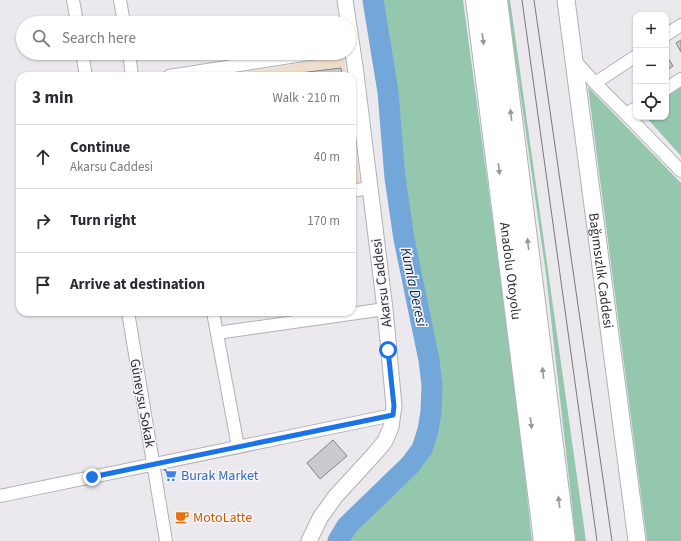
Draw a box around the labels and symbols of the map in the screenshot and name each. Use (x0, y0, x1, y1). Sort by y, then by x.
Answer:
one-way arrow (480, 33, 486, 45)
one-way arrow (508, 109, 514, 121)
one-way arrow (496, 163, 503, 175)
street label: Bağımsızlık Caddesi (583, 212, 618, 330)
street label: Anadolu Otoyolu (494, 221, 526, 321)
street label: Akarsu Caddesi (367, 237, 397, 328)
one-way arrow (525, 238, 531, 250)
water label: Kumla Deresi (395, 246, 432, 329)
route start (379, 341, 397, 359)
street label: Güneysu Sokak (124, 357, 160, 449)
one-way arrow (540, 367, 547, 379)
one-way arrow (528, 417, 534, 429)
place label: Burak Market (181, 466, 259, 486)
supermarket icon: Burak Market (162, 467, 178, 483)
route end (83, 468, 101, 486)
one-way arrow (556, 496, 562, 508)
place label: MotoLatte (193, 508, 252, 528)
cafe icon: MotoLatte (174, 509, 190, 525)

